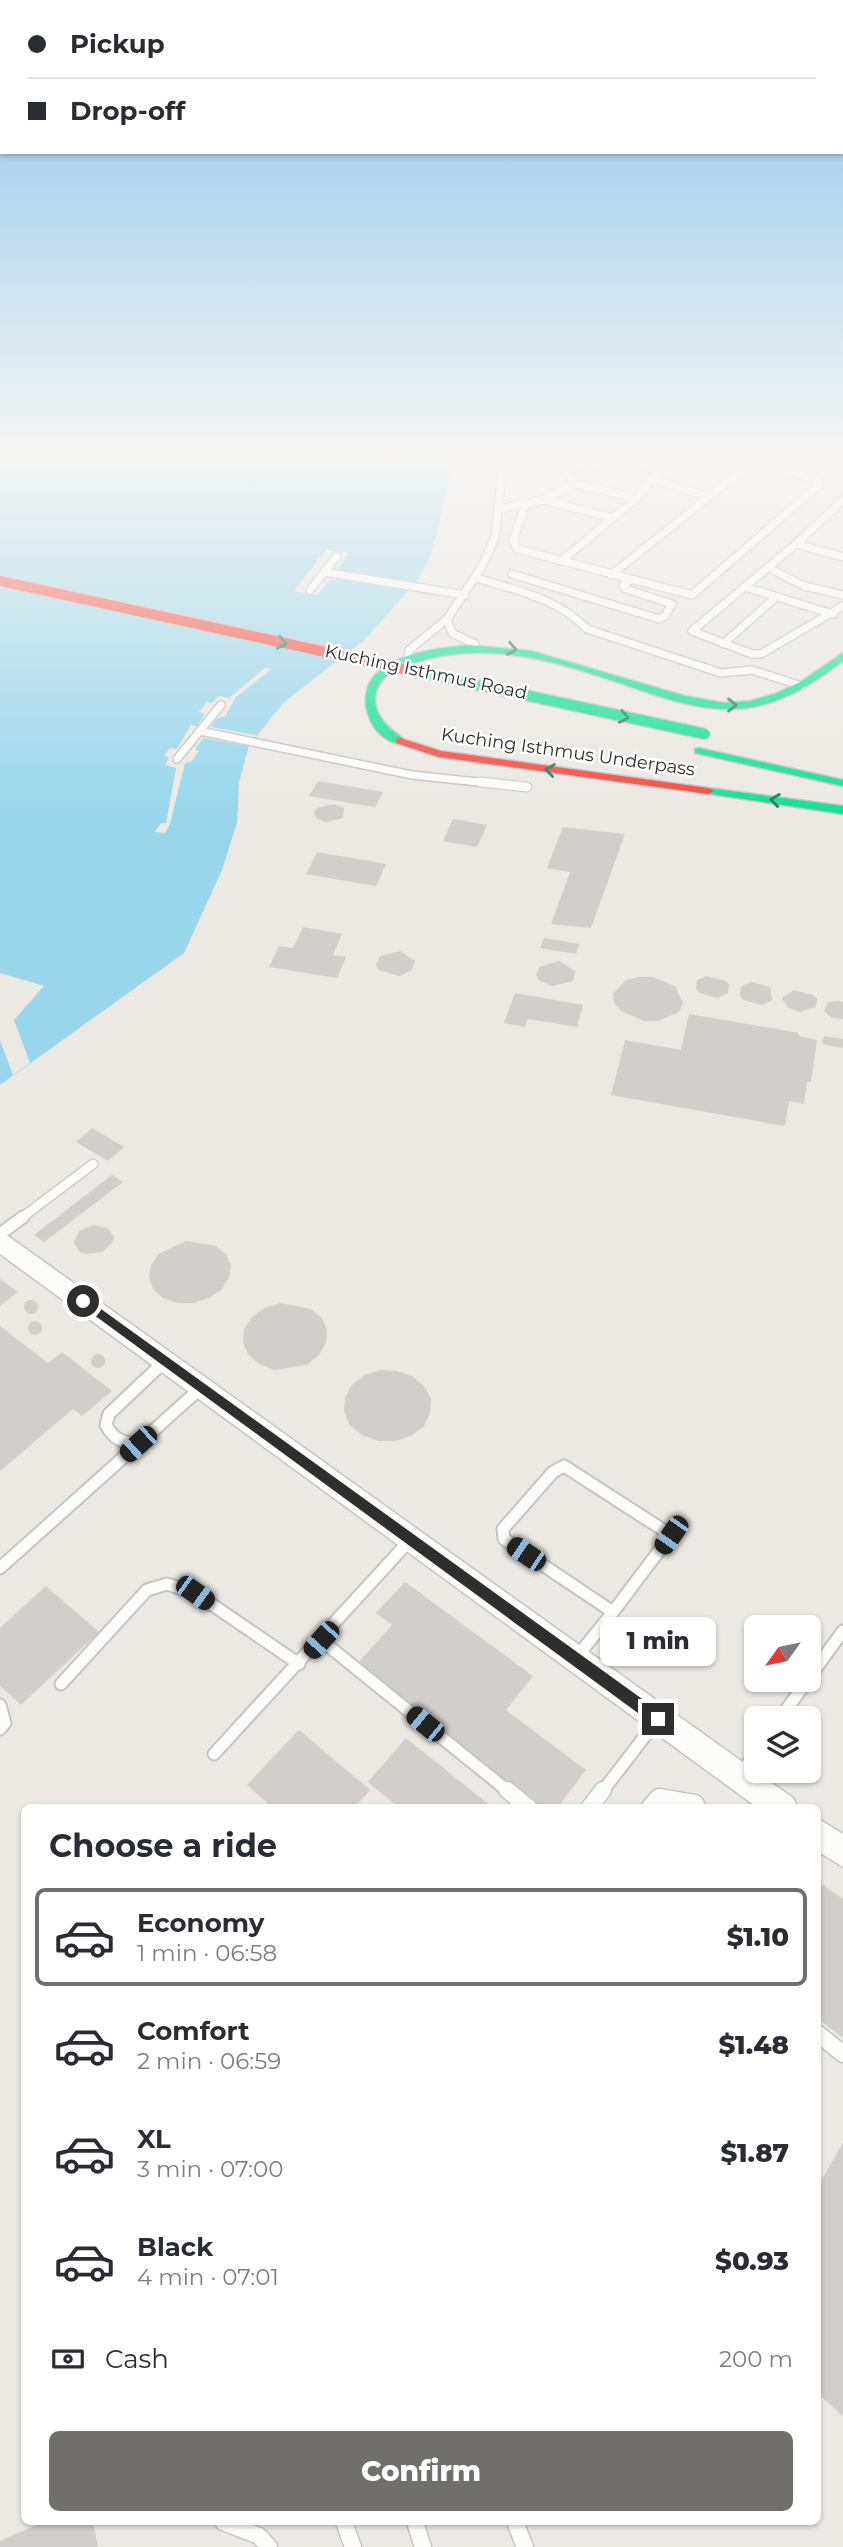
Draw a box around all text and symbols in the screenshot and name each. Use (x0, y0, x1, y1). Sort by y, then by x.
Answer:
text: Pickup (70, 28, 165, 60)
text: Drop-off (70, 95, 185, 127)
one-way arrow (276, 634, 288, 649)
street label: Kuching Isthmus Road (323, 640, 529, 704)
one-way arrow (506, 640, 518, 655)
one-way arrow (727, 697, 738, 713)
one-way arrow (618, 708, 630, 723)
street label: Kuching Isthmus Underpass (440, 723, 697, 781)
one-way arrow (544, 762, 556, 777)
one-way arrow (770, 793, 781, 808)
route start (67, 1285, 99, 1317)
car (116, 1422, 161, 1466)
car (651, 1512, 692, 1558)
car (503, 1534, 550, 1574)
car (172, 1572, 219, 1614)
north arrow (744, 1615, 821, 1692)
map controls (744, 1615, 821, 1783)
car (300, 1617, 343, 1663)
callout: 1 min (600, 1618, 716, 1666)
text: 1 min (626, 1627, 690, 1655)
car (403, 1703, 448, 1745)
route end (642, 1703, 674, 1735)
button: layers (744, 1706, 821, 1783)
text: Choose a ride (49, 1826, 277, 1865)
icon: car (53, 1906, 116, 1969)
text: Economy (137, 1907, 264, 1939)
text: $1.10 (727, 1921, 789, 1953)
text: 1 min · 06:58 (137, 1939, 277, 1967)
icon: car (53, 2014, 116, 2077)
text: Comfort (137, 2015, 249, 2047)
text: $1.48 (719, 2029, 789, 2061)
text: 2 min · 06:59 (137, 2047, 281, 2075)
icon: car (53, 2122, 116, 2185)
text: XL (137, 2123, 171, 2155)
text: $1.87 (720, 2137, 789, 2169)
text: 3 min · 07:00 (137, 2155, 283, 2183)
icon: car (53, 2230, 116, 2293)
text: Black (137, 2231, 213, 2263)
text: $0.93 (715, 2245, 789, 2277)
text: 4 min · 07:01 (137, 2263, 279, 2291)
icon: cash (49, 2340, 87, 2378)
text: Cash (105, 2343, 169, 2375)
text: 200 m (719, 2345, 793, 2373)
button: Confirm (49, 2431, 793, 2511)

